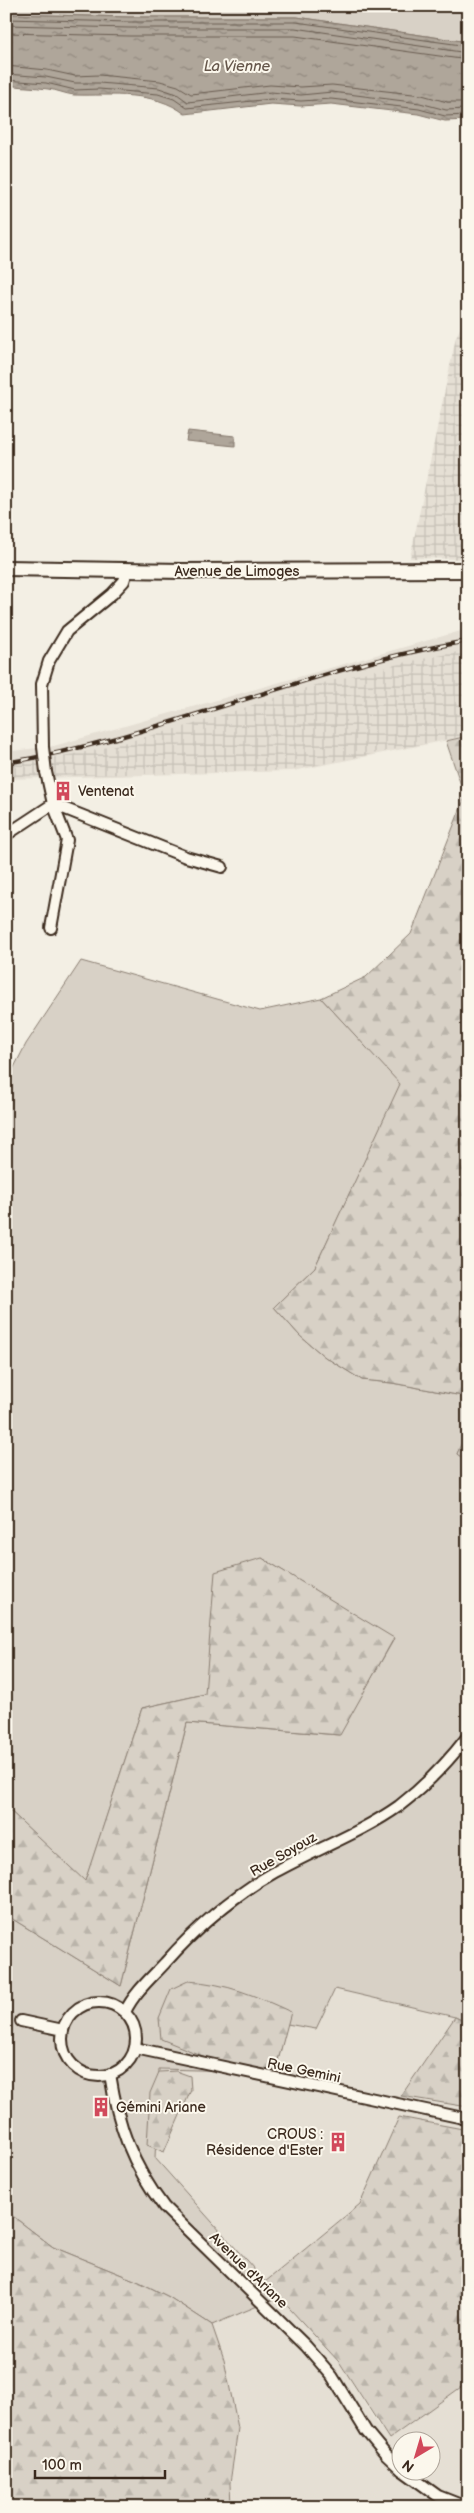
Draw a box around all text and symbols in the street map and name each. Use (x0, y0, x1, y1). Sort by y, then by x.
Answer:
water label: La Vienne (204, 57, 271, 76)
street label: Avenue de Limoges (174, 563, 300, 580)
building icon: Ventenat (52, 780, 74, 802)
place label: Ventenat (78, 783, 135, 800)
street label: Rue Soyouz (247, 1828, 320, 1880)
street label: Rue Gemini (266, 2054, 342, 2087)
building icon: Gémini Ariane (90, 2096, 112, 2118)
place label: Gémini Ariane (116, 2099, 206, 2116)
place label: CROUS : Résidence d'Ester (206, 2126, 324, 2159)
building icon: CROUS : Résidence d'Ester (327, 2131, 349, 2153)
street label: Avenue d'Ariane (206, 2229, 291, 2312)
north arrow (392, 2430, 442, 2480)
scale bar (35, 2448, 165, 2480)
text: 100 m (42, 2456, 82, 2475)
text: N (399, 2456, 418, 2476)

